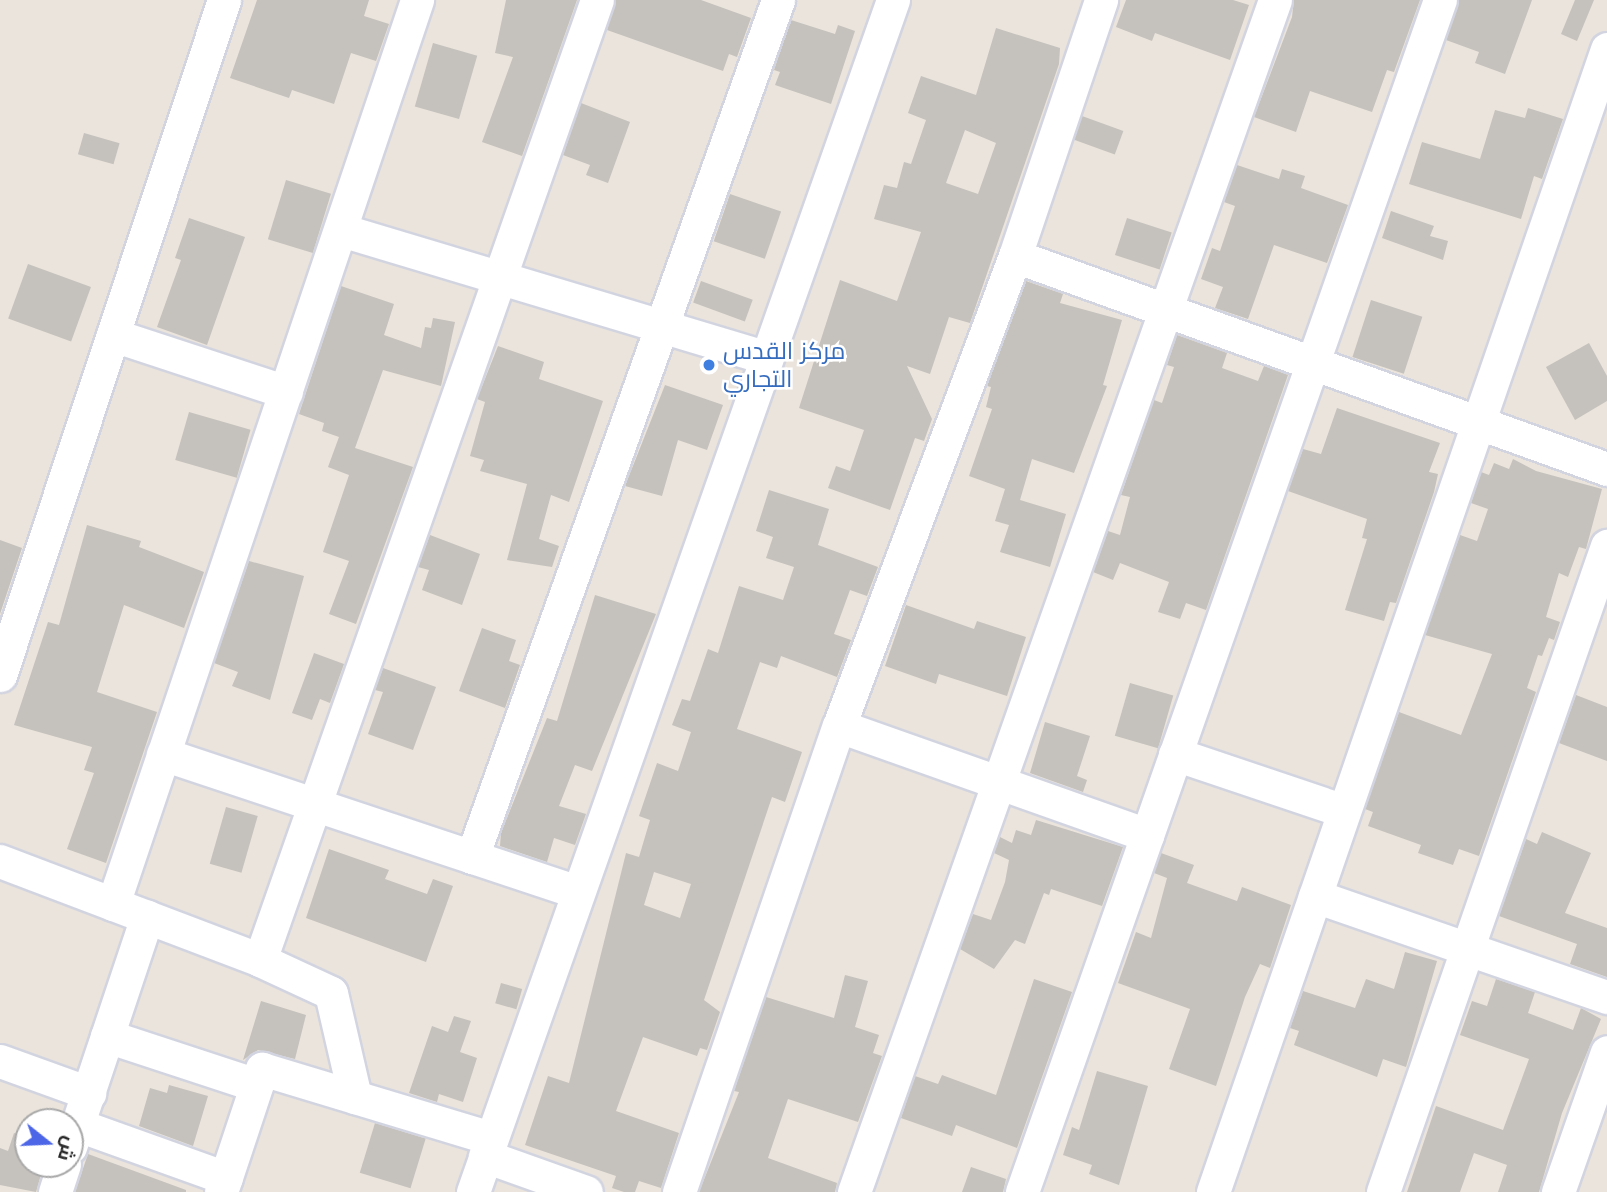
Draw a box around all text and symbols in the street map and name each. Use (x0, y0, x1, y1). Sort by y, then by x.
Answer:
place label: مركز القدس التجاري (723, 337, 845, 393)
marker: مركز القدس التجاري (701, 357, 717, 373)
north arrow (14, 1108, 84, 1178)
text: ش (51, 1133, 84, 1165)

